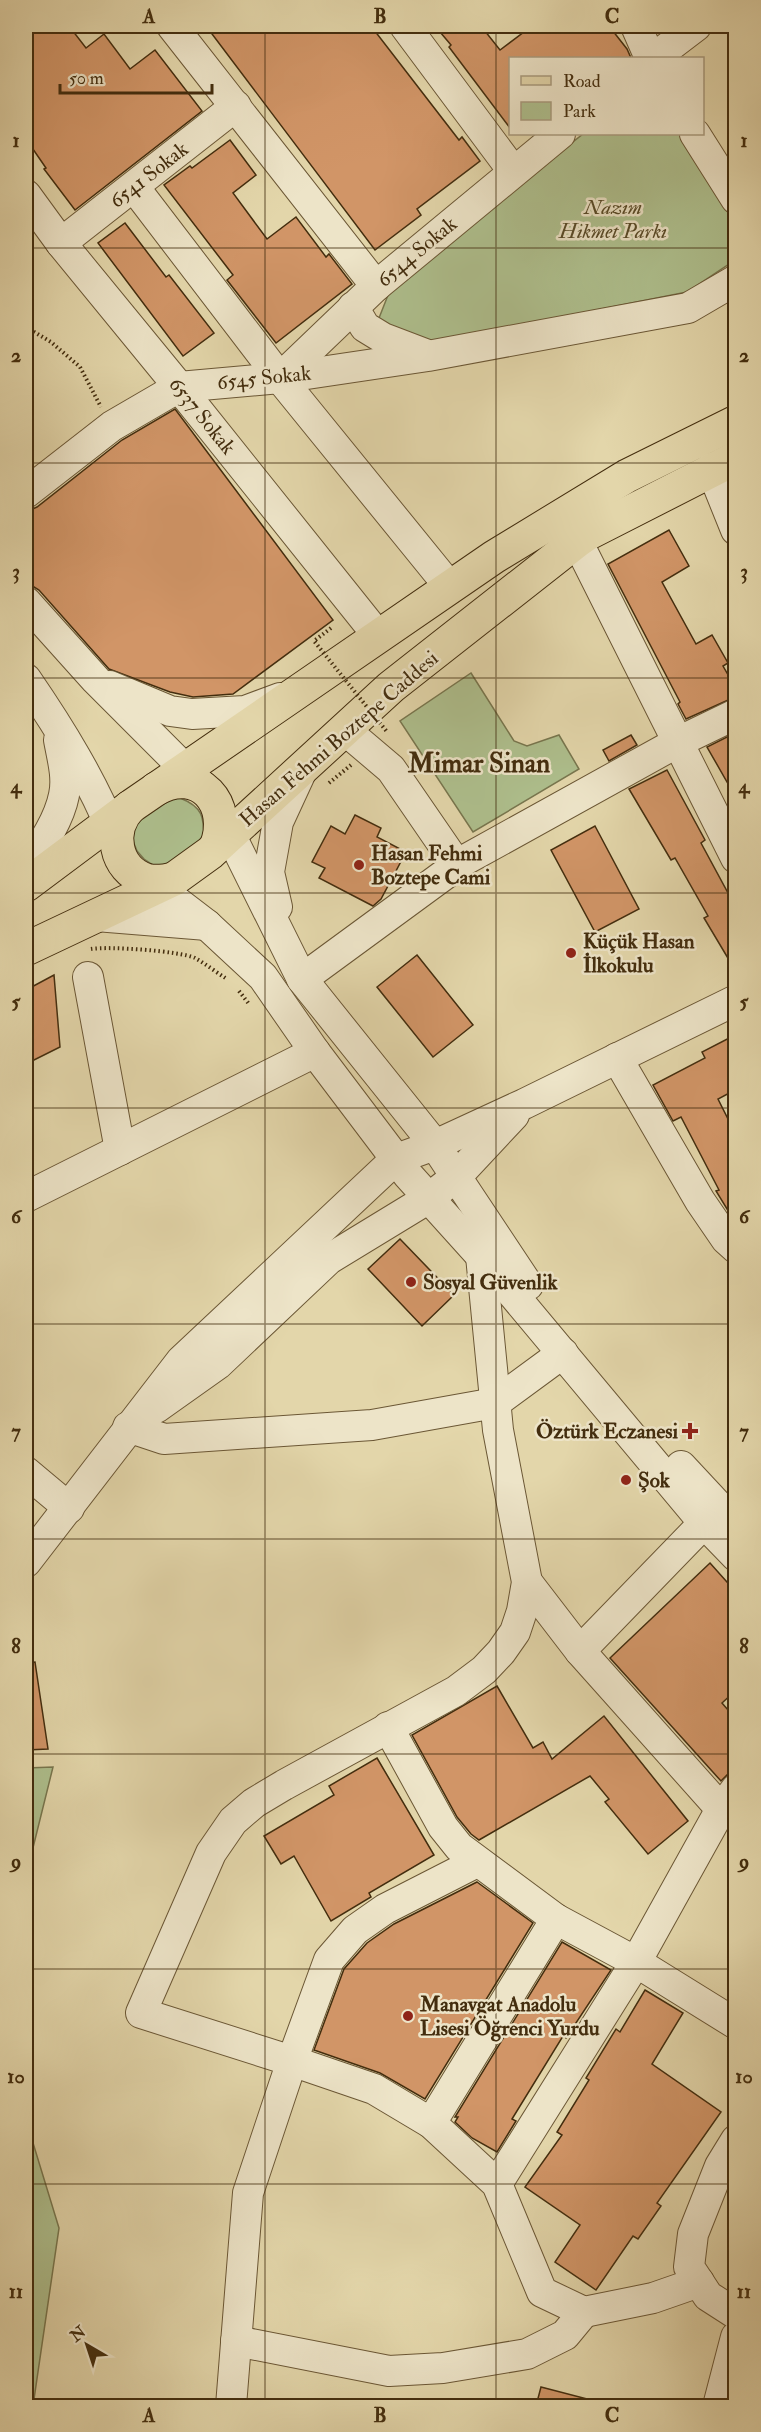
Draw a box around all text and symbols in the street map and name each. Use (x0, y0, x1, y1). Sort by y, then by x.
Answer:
text: A (142, 4, 156, 29)
text: B (373, 4, 387, 29)
text: C (605, 4, 619, 29)
scale bar (60, 57, 212, 95)
legend (509, 57, 704, 135)
text: 50 m (69, 67, 104, 90)
text: Road (563, 70, 601, 93)
text: Park (563, 100, 596, 123)
text: 1 (12, 128, 20, 153)
text: 1 (740, 128, 748, 153)
street label: 6541 Sokak (104, 136, 194, 214)
park label: Nazım Hikmet Parkı (558, 194, 667, 245)
street label: 6544 Sokak (371, 211, 463, 293)
text: 2 (11, 343, 21, 368)
text: 2 (739, 343, 749, 368)
street label: 6545 Sokak (216, 360, 312, 396)
street label: 6537 Sokak (162, 372, 242, 460)
text: 3 (12, 559, 20, 584)
text: 3 (740, 559, 748, 584)
street label: Hasan Fehmi Boztepe Caddesi (234, 645, 444, 833)
district label: Mimar Sinan (407, 747, 550, 780)
text: 4 (10, 774, 23, 799)
text: 4 (738, 774, 751, 799)
place label: Hasan Fehmi Boztepe Cami (371, 840, 491, 891)
marker: Hasan Fehmi Boztepe Cami (352, 858, 366, 872)
place label: Küçük Hasan İlkokulu (583, 928, 695, 979)
marker: Küçük Hasan İlkokulu (564, 946, 578, 960)
text: 5 (12, 989, 22, 1014)
text: 5 (740, 989, 750, 1014)
text: 6 (11, 1204, 23, 1229)
text: 6 (739, 1204, 751, 1229)
place label: Sosyal Güvenlik (423, 1269, 559, 1296)
marker: Sosyal Güvenlik (404, 1275, 418, 1289)
place label: Öztürk Eczanesi (536, 1418, 678, 1445)
text: 7 (11, 1419, 21, 1444)
text: 7 (739, 1419, 749, 1444)
marker: Öztürk Eczanesi (683, 1424, 697, 1438)
place label: Şok (638, 1467, 671, 1494)
marker: Şok (619, 1473, 633, 1487)
text: 8 (11, 1634, 21, 1659)
text: 8 (739, 1634, 749, 1659)
text: 9 (9, 1849, 21, 1874)
text: 9 (737, 1849, 749, 1874)
place label: Manavgat Anadolu Lisesi Öğrenci Yurdu (419, 1991, 600, 2042)
marker: Manavgat Anadolu Lisesi Öğrenci Yurdu (401, 2009, 415, 2023)
text: 10 (7, 2064, 25, 2089)
text: 10 (735, 2064, 753, 2089)
text: 11 (9, 2279, 23, 2304)
text: 11 (737, 2279, 751, 2304)
north arrow (57, 2315, 117, 2375)
text: N (66, 2321, 91, 2347)
text: A (142, 2403, 156, 2428)
text: B (373, 2403, 387, 2428)
text: C (605, 2403, 619, 2428)

